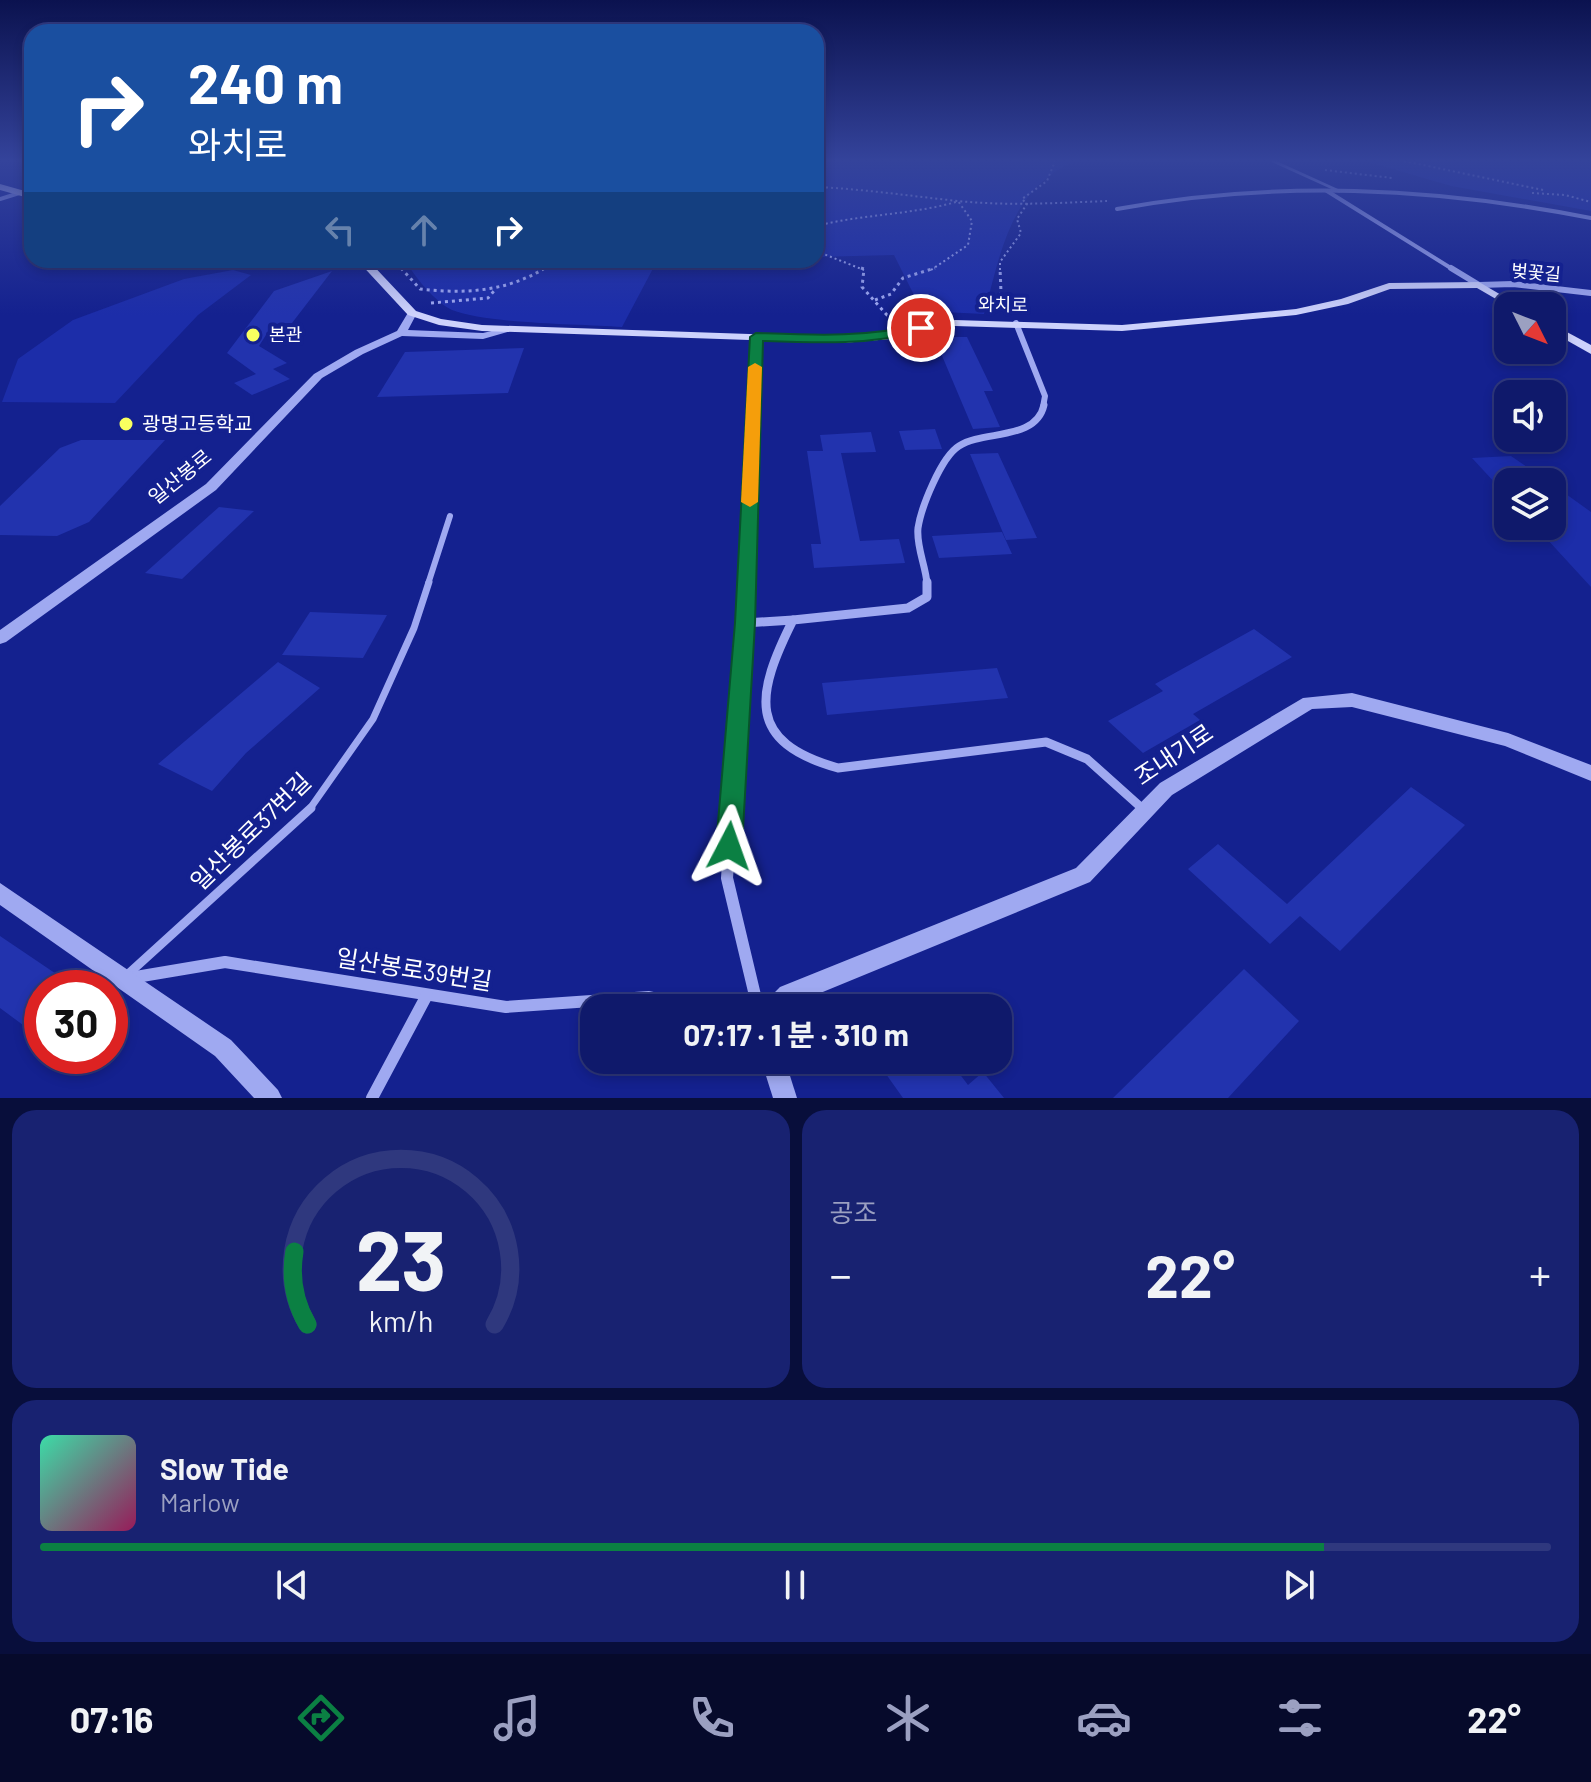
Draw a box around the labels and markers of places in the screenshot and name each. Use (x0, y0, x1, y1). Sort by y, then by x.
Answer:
pin (887, 294, 955, 362)
place label: 본관 (269, 323, 303, 345)
marker: 본관 (244, 326, 262, 344)
place label: 광명고등학교 (142, 411, 252, 435)
marker: 광명고등학교 (117, 415, 135, 433)

